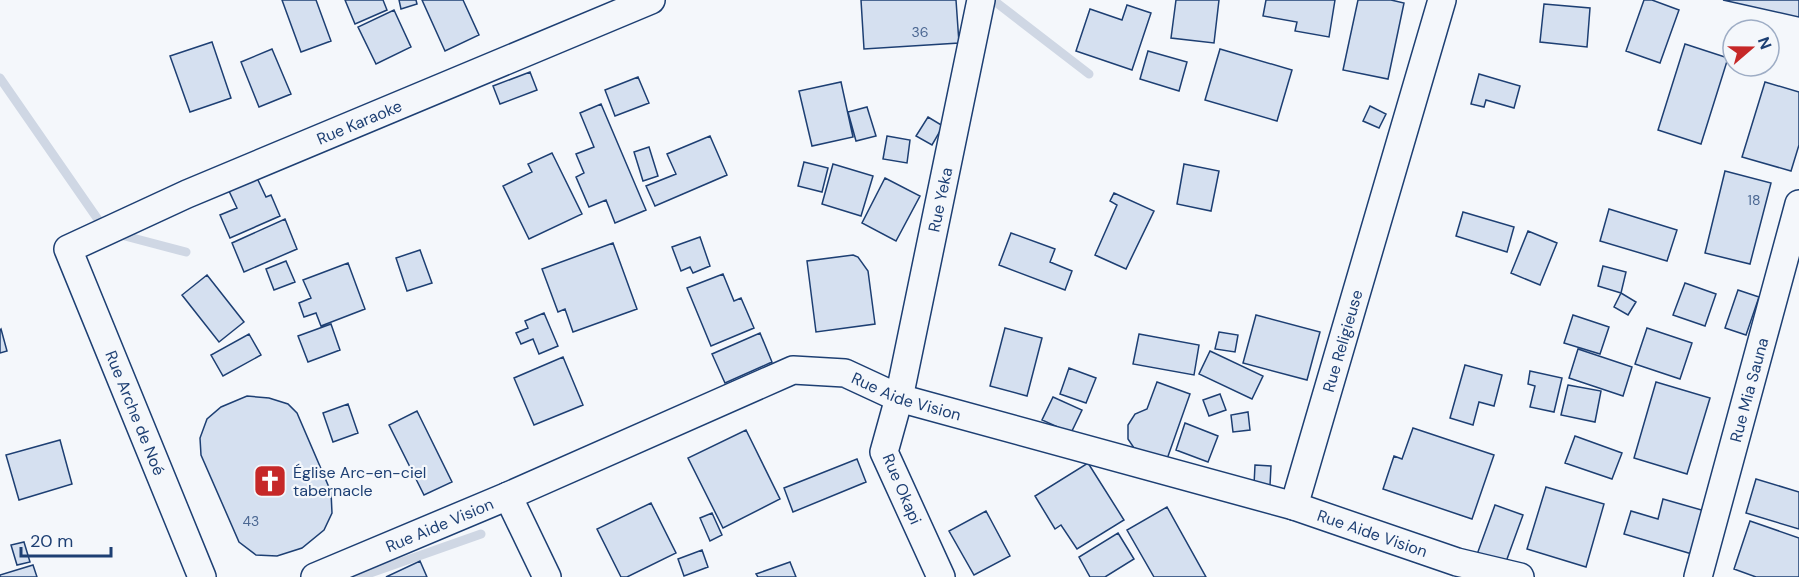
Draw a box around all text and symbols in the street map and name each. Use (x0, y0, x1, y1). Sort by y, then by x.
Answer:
north arrow (1721, 18, 1781, 78)
house number: 36 (911, 23, 929, 41)
text: N (1753, 34, 1776, 52)
street label: Rue Karaoke (313, 95, 405, 149)
street label: Rue Yeka (923, 165, 957, 234)
house number: 18 (1748, 191, 1760, 209)
street label: Rue Religieuse (1317, 287, 1367, 395)
street label: Rue Mia Sauna (1725, 335, 1773, 444)
street label: Rue Arche de Noé (100, 347, 170, 479)
street label: Rue Aide Vision (848, 367, 964, 425)
street label: Rue Okapi (878, 450, 926, 528)
place label: Église Arc-en-ciel tabernacle (293, 462, 426, 501)
church icon: Église Arc-en-ciel tabernacle (252, 463, 288, 499)
street label: Rue Aide Vision (382, 493, 497, 557)
street label: Rue Aide Vision (1315, 504, 1430, 562)
house number: 43 (243, 512, 259, 530)
scale bar (21, 520, 111, 558)
text: 20 m (30, 529, 73, 553)

